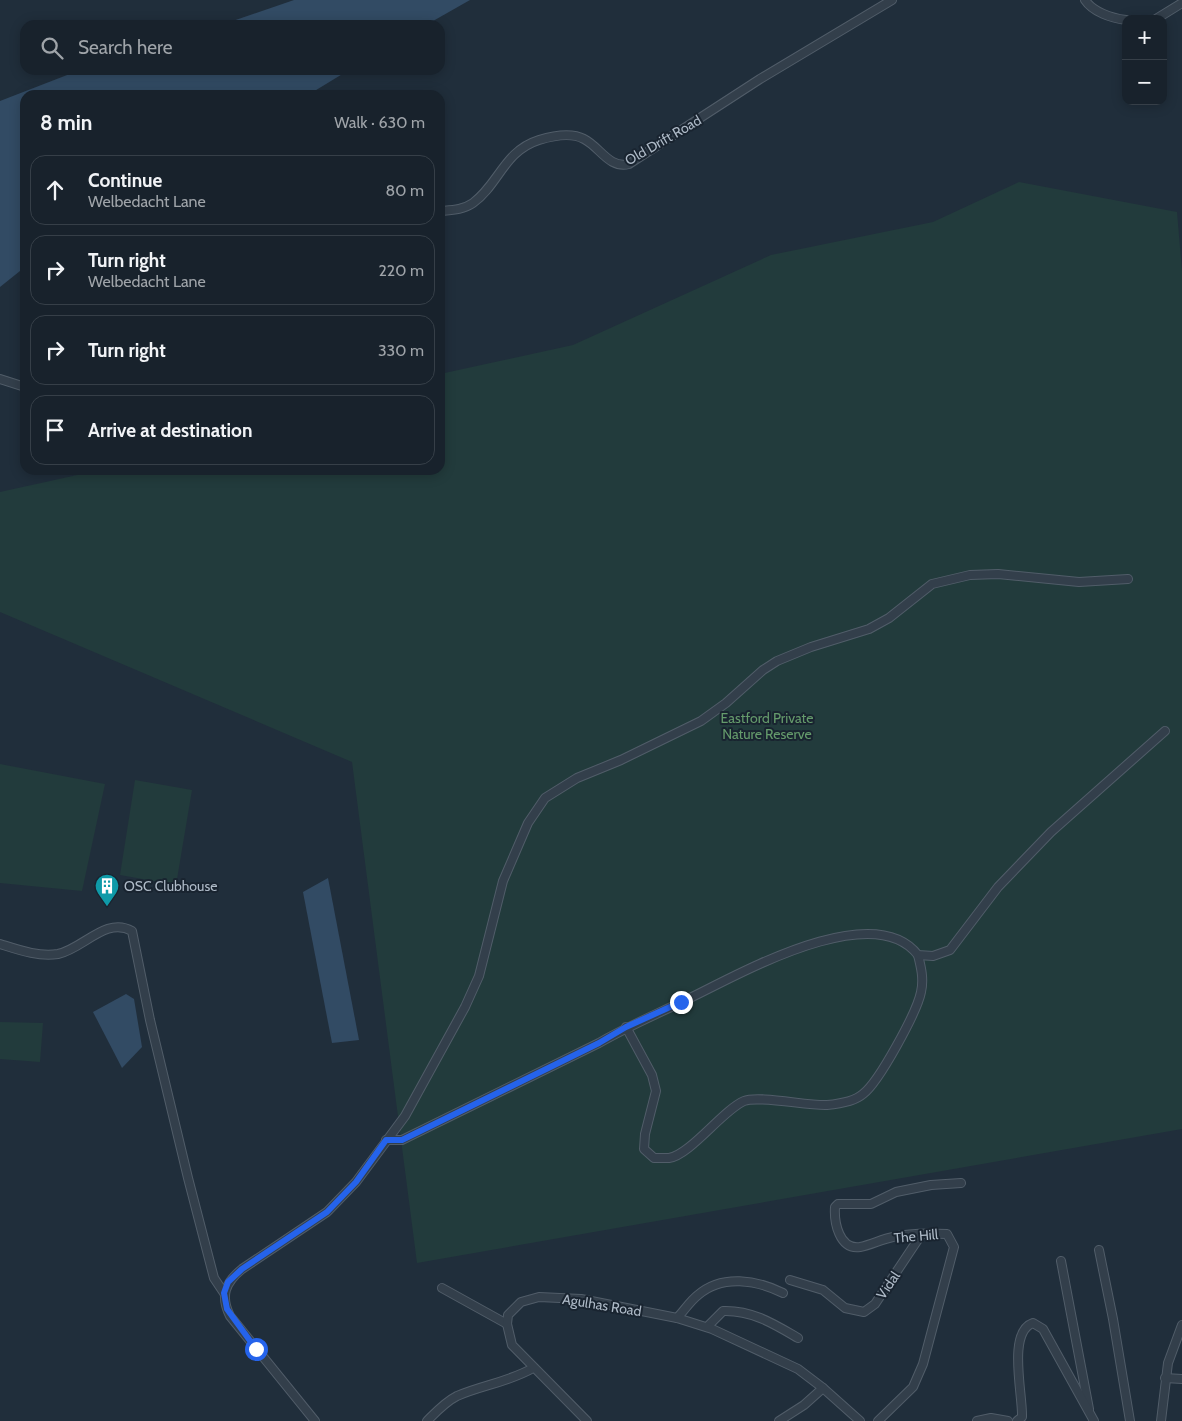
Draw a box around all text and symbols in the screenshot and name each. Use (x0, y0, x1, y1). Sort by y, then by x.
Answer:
map controls (1122, 15, 1167, 105)
button: + (1122, 15, 1167, 60)
search box (20, 20, 445, 75)
icon: search (38, 34, 66, 62)
text: Search here (78, 36, 172, 59)
button: − (1122, 60, 1167, 105)
text: 8 min (40, 110, 92, 135)
street label: Old Drift Road (622, 111, 704, 169)
text: Walk · 630 m (334, 113, 425, 132)
text: Continue (88, 169, 162, 192)
icon: ahead (41, 176, 69, 204)
text: 80 m (386, 181, 424, 200)
text: Welbedacht Lane (88, 192, 206, 211)
text: Turn right (88, 249, 166, 272)
icon: right (41, 256, 69, 284)
text: 220 m (378, 261, 424, 280)
text: Welbedacht Lane (88, 272, 206, 291)
icon: right (41, 336, 69, 364)
text: Turn right (88, 339, 166, 362)
text: 330 m (378, 341, 424, 360)
icon: arrive (41, 416, 69, 444)
text: Arrive at destination (88, 419, 252, 442)
park label: Eastford Private Nature Reserve (721, 709, 813, 743)
building icon: OSC Clubhouse (94, 873, 120, 907)
place label: OSC Clubhouse (124, 877, 217, 895)
route end (670, 991, 693, 1014)
street label: The Hill (893, 1225, 940, 1247)
street label: Vidal (872, 1267, 904, 1302)
street label: Agulhas Road (561, 1290, 643, 1320)
route start (245, 1338, 268, 1361)

